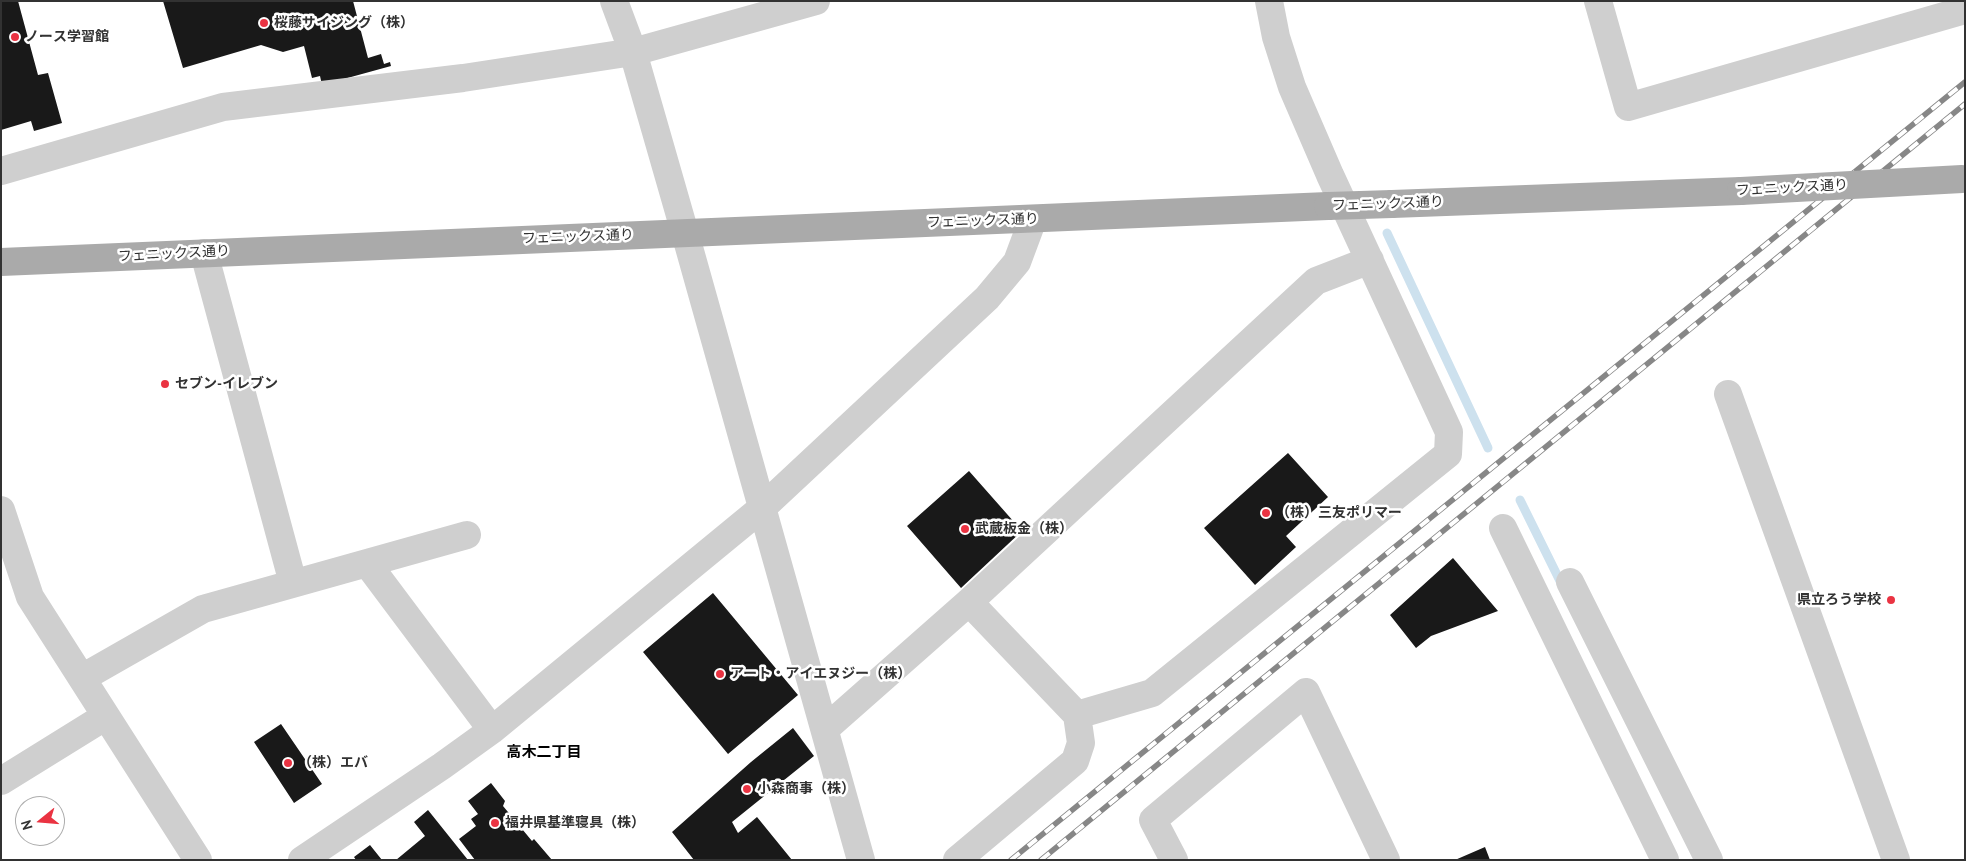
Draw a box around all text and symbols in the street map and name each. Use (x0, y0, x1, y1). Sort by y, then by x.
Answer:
place label: 桜藤サイジング（株） (274, 15, 414, 31)
marker: 桜藤サイジング（株） (258, 17, 270, 29)
place label: ノース学習館 (25, 29, 109, 45)
marker: ノース学習館 (9, 31, 21, 43)
street label: フェニックス通り (1736, 177, 1848, 199)
street label: フェニックス通り (1332, 194, 1444, 214)
street label: フェニックス通り (927, 211, 1039, 231)
street label: フェニックス通り (522, 227, 634, 247)
street label: フェニックス通り (118, 243, 230, 265)
place label: セブン-イレブン (175, 376, 278, 392)
marker: セブン-イレブン (159, 378, 171, 390)
place label: （株）三友ポリマー (1276, 505, 1402, 521)
marker: （株）三友ポリマー (1260, 507, 1272, 519)
place label: 武蔵板金（株） (975, 521, 1073, 537)
marker: 武蔵板金（株） (959, 523, 971, 535)
place label: 県立ろう学校 (1797, 592, 1881, 608)
marker: 県立ろう学校 (1885, 594, 1897, 606)
place label: アート・アイエヌジー（株） (730, 666, 911, 682)
marker: アート・アイエヌジー（株） (714, 668, 726, 680)
district label: 高木二丁目 (507, 744, 581, 762)
place label: （株）エバ (298, 755, 368, 771)
marker: （株）エバ (282, 757, 294, 769)
place label: 小森商事（株） (757, 781, 855, 797)
marker: 小森商事（株） (741, 783, 753, 795)
north arrow (15, 796, 65, 846)
place label: 福井県基準寝具（株） (505, 815, 645, 831)
marker: 福井県基準寝具（株） (489, 817, 501, 829)
text: N (17, 818, 37, 832)

